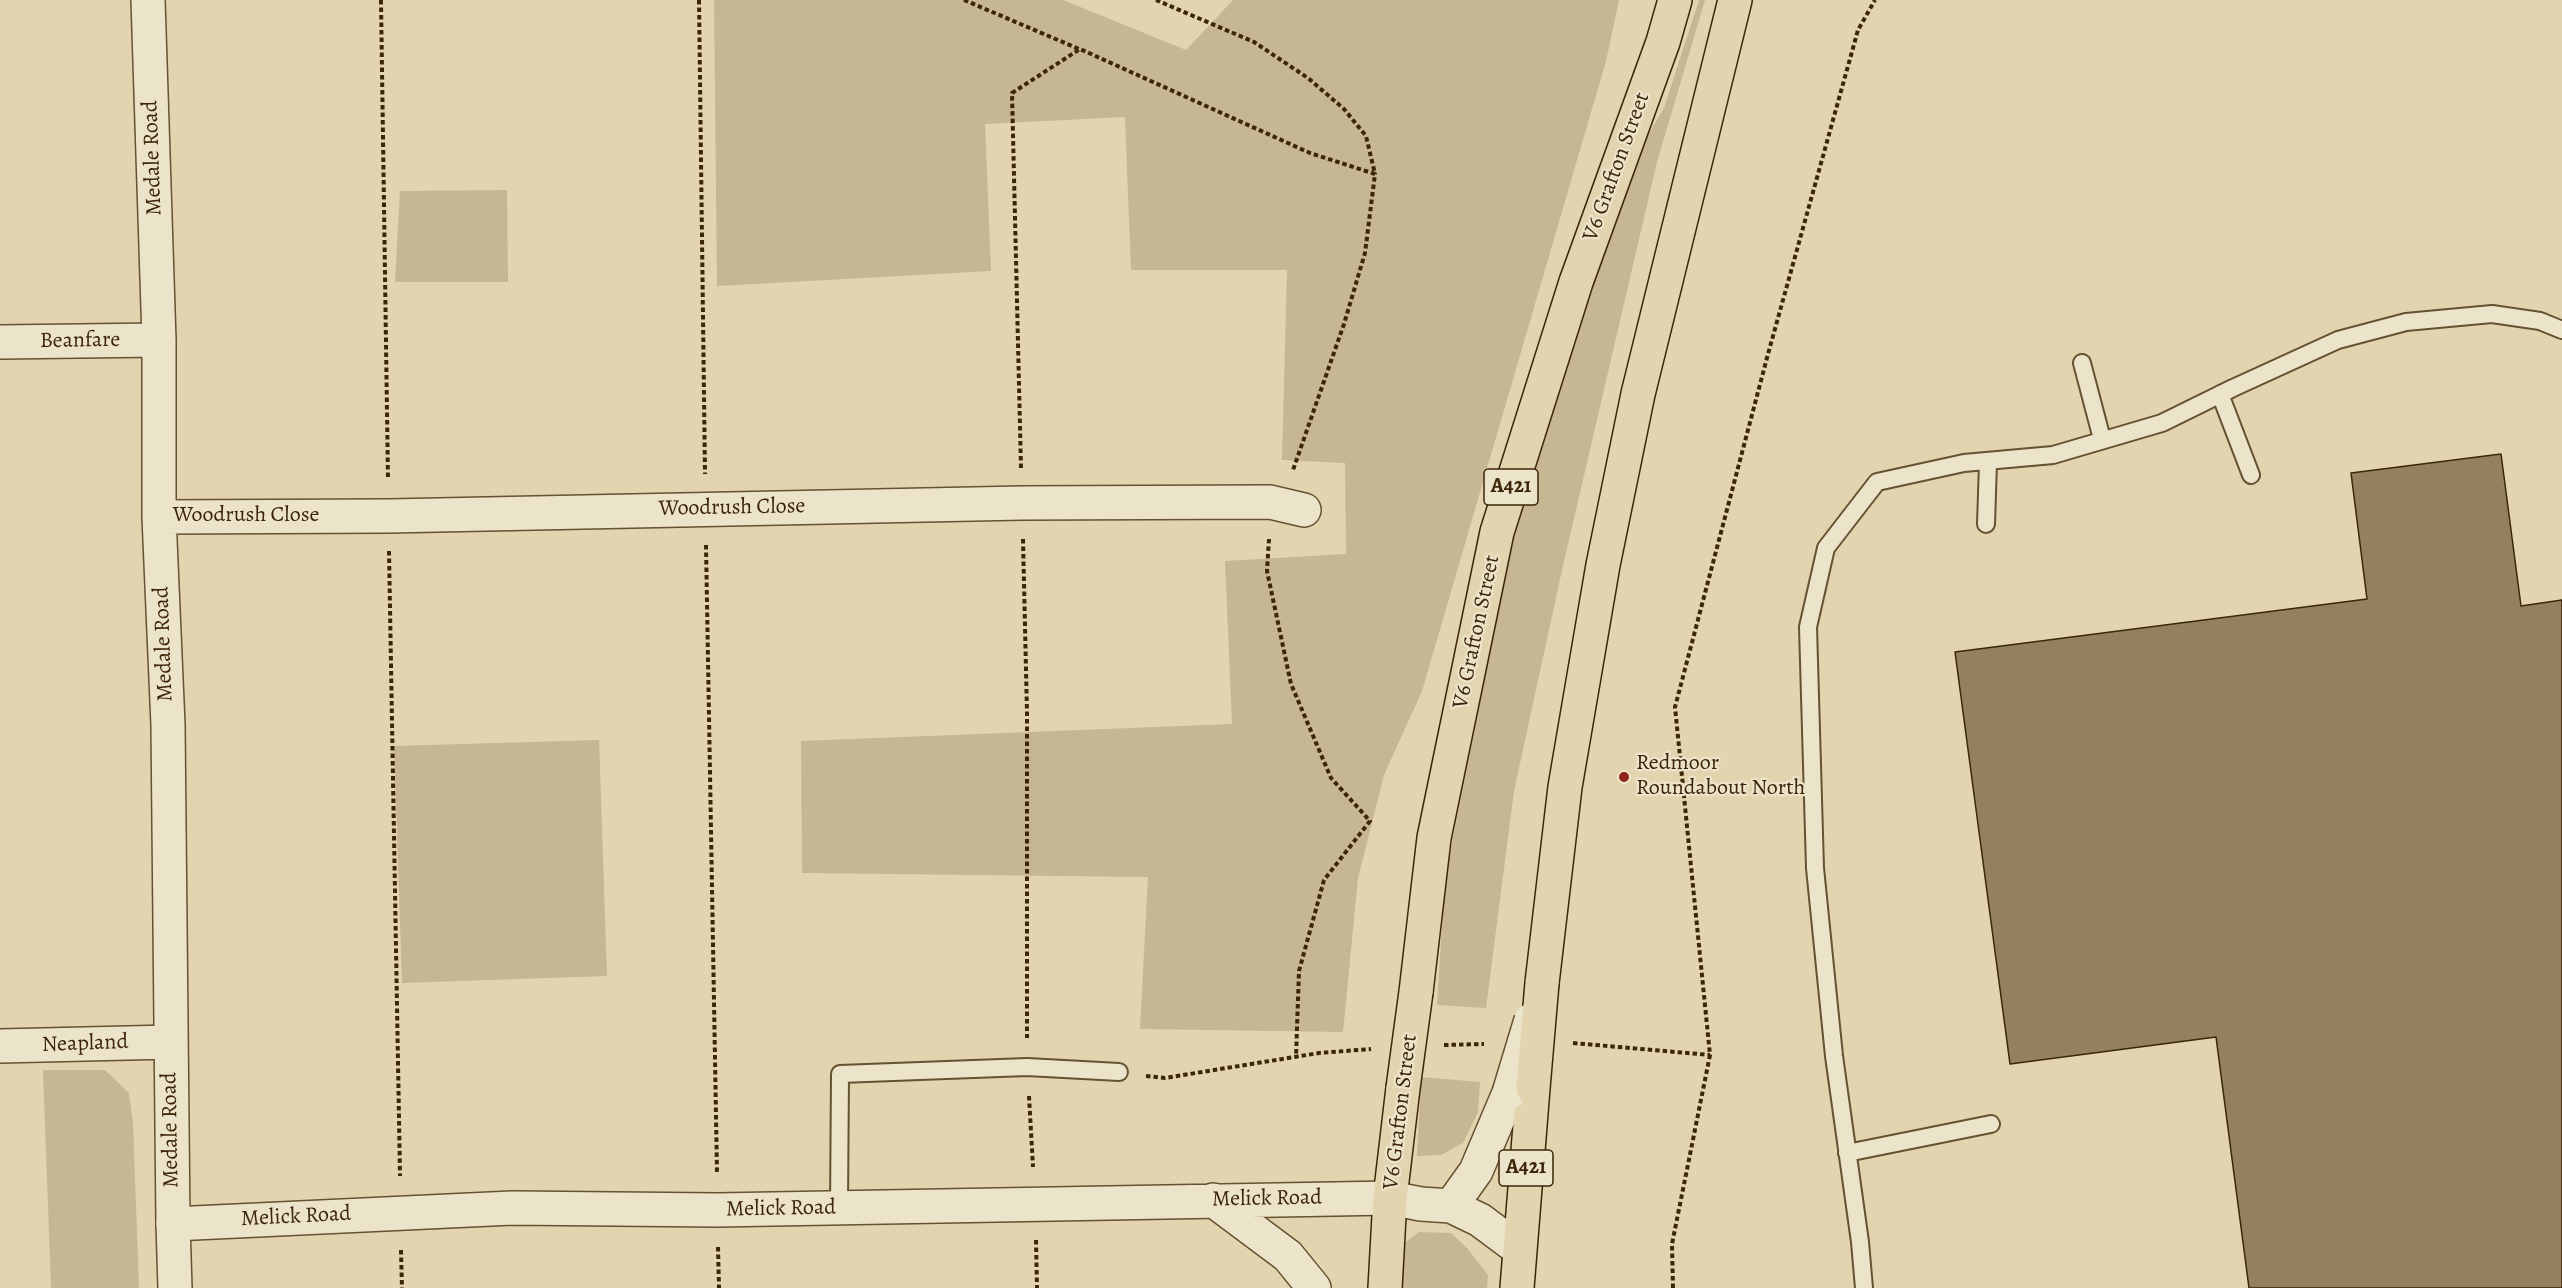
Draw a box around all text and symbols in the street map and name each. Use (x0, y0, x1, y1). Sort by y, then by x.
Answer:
street label: V6 Grafton Street (1578, 89, 1656, 245)
street label: Medale Road (138, 100, 168, 216)
street label: Beanfare (40, 327, 120, 355)
road number: A421 (1484, 469, 1538, 505)
street label: Woodrush Close (658, 494, 806, 522)
street label: Woodrush Close (173, 503, 319, 529)
street label: V6 Grafton Street (1448, 553, 1506, 711)
street label: Medale Road (149, 586, 179, 702)
place label: Redmoor Roundabout North (1636, 751, 1805, 802)
marker: Redmoor Roundabout North (1617, 770, 1631, 784)
street label: Neapland (41, 1029, 129, 1059)
street label: V6 Grafton Street (1378, 1033, 1424, 1191)
street label: Medale Road (157, 1072, 185, 1188)
road number: A421 (1499, 1150, 1553, 1186)
street label: Melick Road (1212, 1185, 1322, 1213)
street label: Melick Road (726, 1195, 836, 1223)
street label: Melick Road (240, 1201, 352, 1233)

